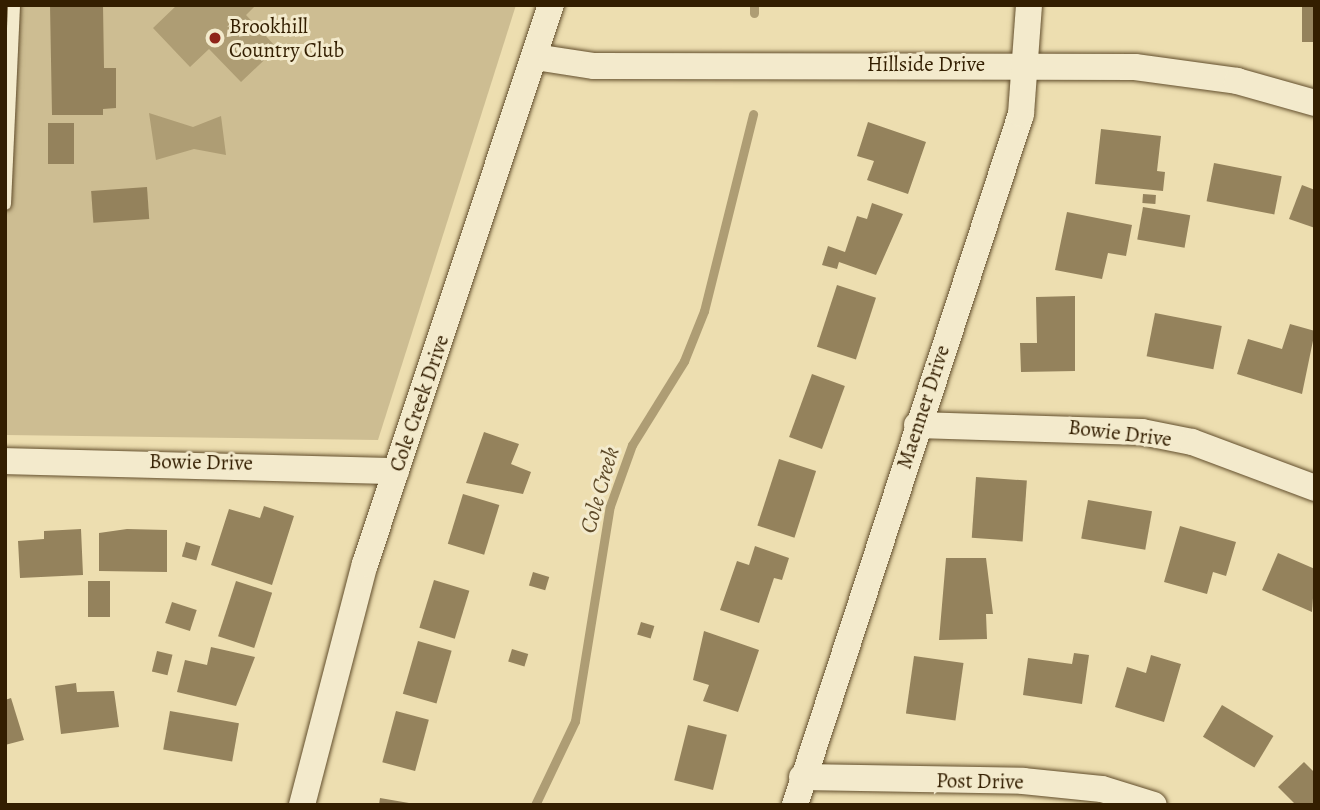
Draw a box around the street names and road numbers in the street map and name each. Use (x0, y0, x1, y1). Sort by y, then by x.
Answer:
street label: Hillside Drive (867, 51, 985, 77)
street label: Cole Creek Drive (384, 331, 454, 475)
street label: Maenner Drive (891, 342, 955, 472)
street label: Bowie Drive (1067, 414, 1173, 452)
street label: Bowie Drive (149, 448, 253, 476)
street label: Post Drive (936, 768, 1024, 794)

